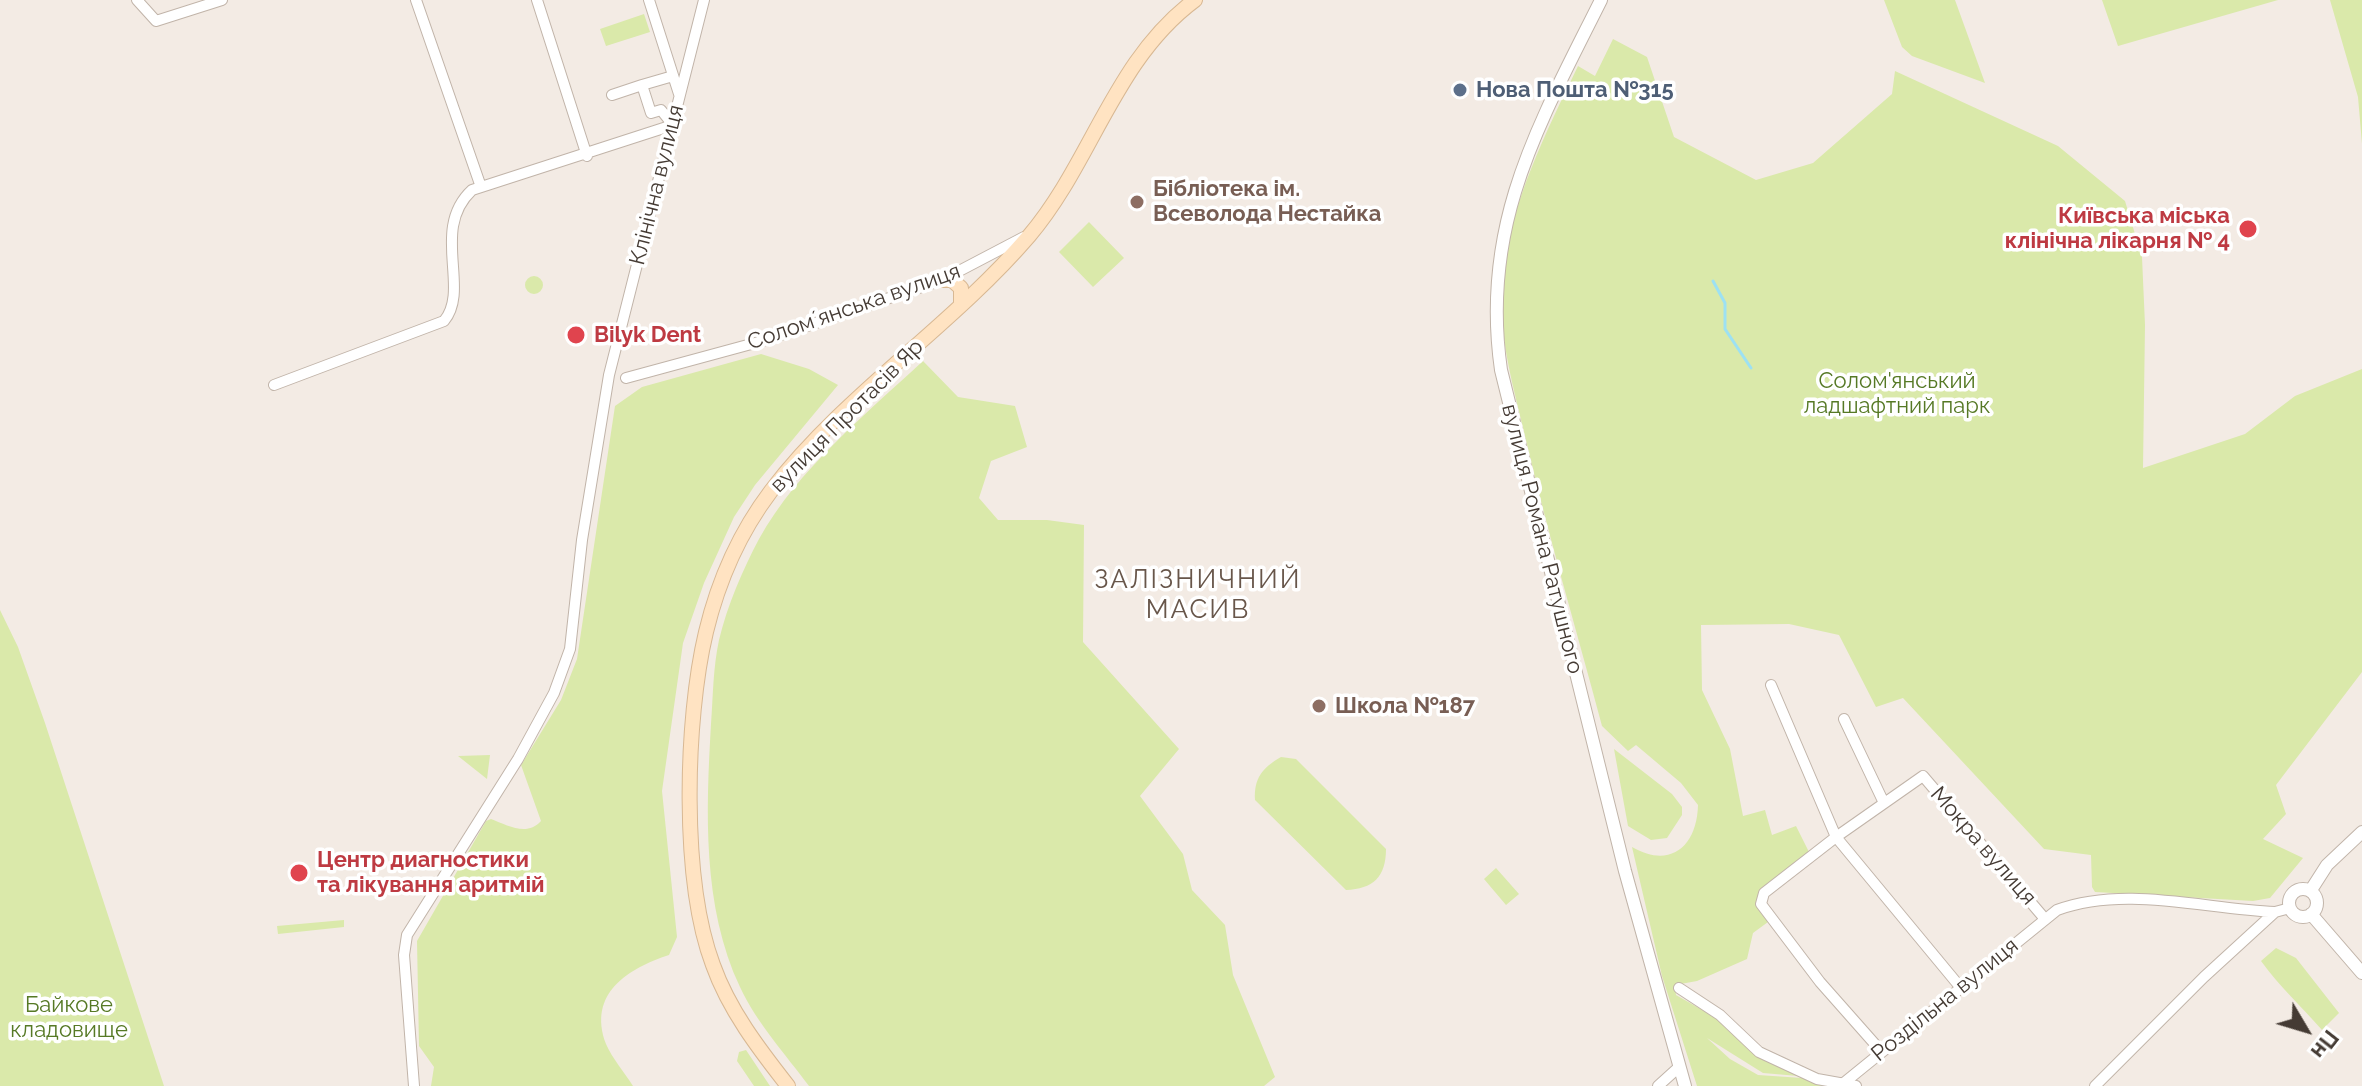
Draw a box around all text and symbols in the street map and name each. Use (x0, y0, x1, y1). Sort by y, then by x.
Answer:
place label: Нова Пошта №315 (1476, 77, 1674, 103)
marker: Нова Пошта №315 (1451, 81, 1469, 99)
street label: Клінічна вулиця (624, 102, 690, 268)
place label: Бібліотека ім. Всеволода Нестайка (1153, 176, 1381, 228)
marker: Бібліотека ім. Всеволода Нестайка (1128, 193, 1146, 211)
place label: Київська міська клінічна лікарня № 4 (2005, 203, 2230, 254)
marker: Київська міська клінічна лікарня № 4 (2237, 218, 2259, 240)
street label: Соломʼянська вулиця (744, 258, 964, 356)
place label: Bilyk Dent (594, 322, 701, 348)
marker: Bilyk Dent (565, 324, 587, 346)
street label: вулиця Протасів Яр (765, 334, 929, 498)
park label: Солом'янський ладшафтний парк (1804, 368, 1990, 420)
street label: вулиця Романа Ратушного (1496, 401, 1588, 677)
district label: ЗАЛІЗНИЧНИЙ МАСИВ (1094, 564, 1302, 626)
place label: Школа №187 (1335, 693, 1475, 719)
marker: Школа №187 (1310, 697, 1328, 715)
street label: Мокра вулиця (1924, 781, 2042, 911)
place label: Центр диагностики та лікування аритмій (317, 847, 545, 898)
marker: Центр диагностики та лікування аритмій (288, 862, 310, 884)
street label: Роздільна вулиця (1866, 933, 2024, 1067)
north arrow (2266, 990, 2346, 1070)
park label: Байкове кладовище (10, 992, 128, 1044)
text: Пн (2306, 1025, 2344, 1064)

